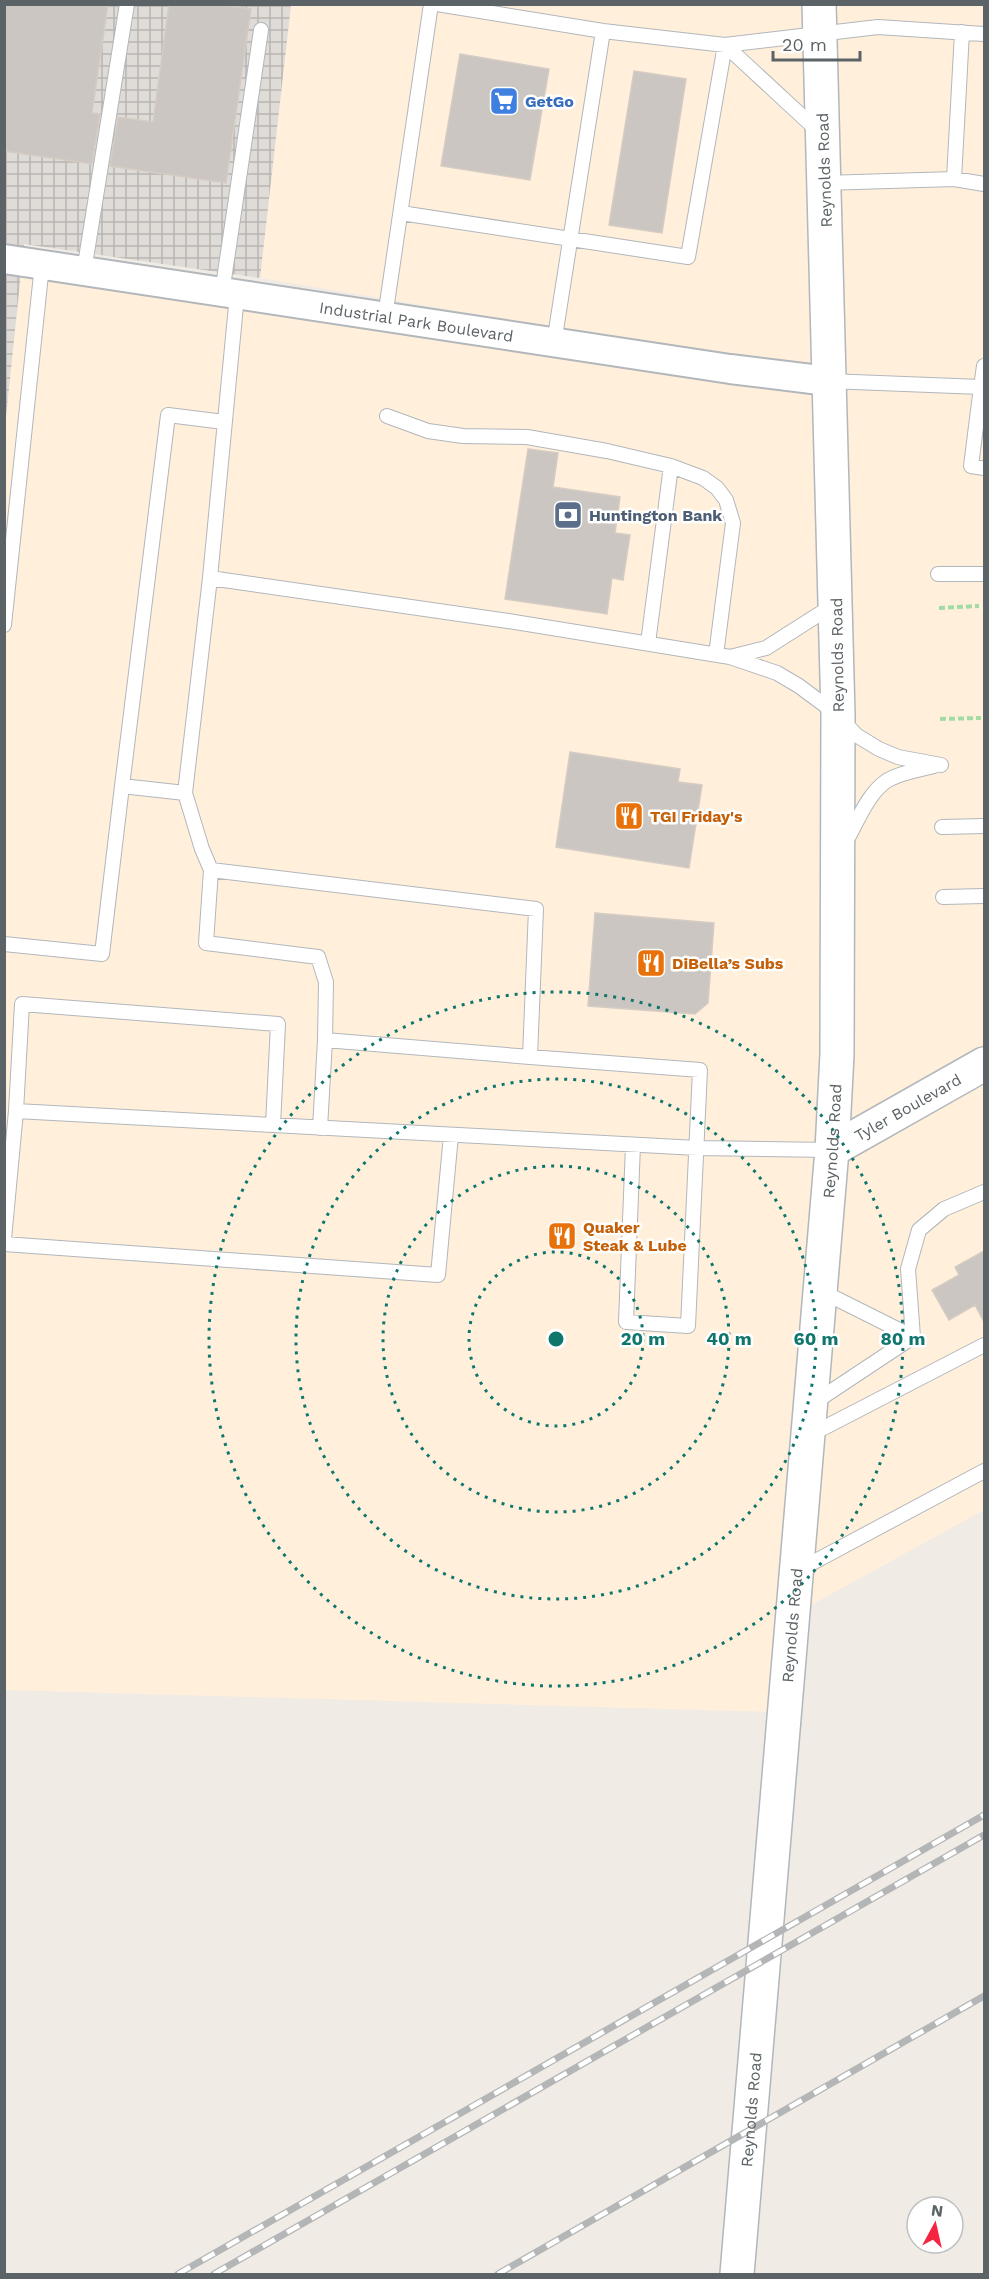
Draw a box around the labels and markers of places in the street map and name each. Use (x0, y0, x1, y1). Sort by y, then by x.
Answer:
supermarket icon: GetGo (488, 85, 520, 117)
place label: GetGo (525, 92, 574, 111)
bank icon: Huntington Bank (552, 499, 584, 531)
place label: Huntington Bank (589, 506, 722, 525)
restaurant icon: TGI Friday's (613, 800, 645, 832)
place label: TGI Friday's (650, 807, 743, 826)
restaurant icon: DiBella’s Subs (635, 947, 667, 979)
place label: DiBella’s Subs (672, 954, 784, 973)
place label: Quaker Steak & Lube (583, 1218, 687, 1255)
restaurant icon: Quaker Steak & Lube (546, 1220, 578, 1252)
centre of rings (546, 1329, 566, 1349)

